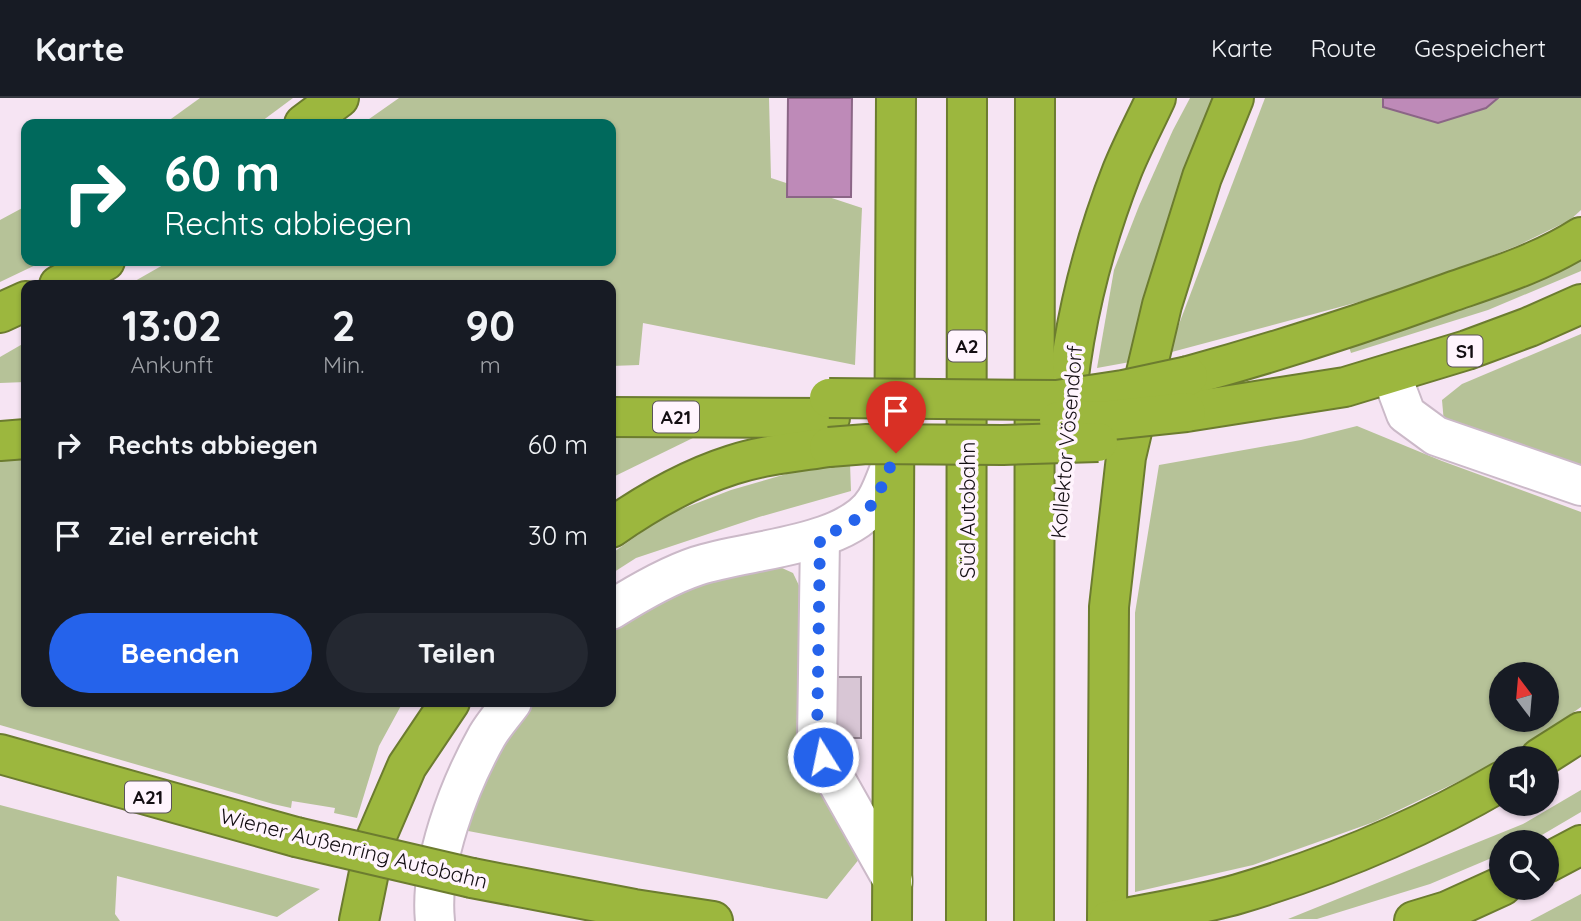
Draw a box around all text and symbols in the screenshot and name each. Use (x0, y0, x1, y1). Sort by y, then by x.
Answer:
text: Karte (35, 28, 124, 69)
text: Karte (1211, 33, 1273, 63)
text: Route (1311, 33, 1376, 63)
text: Gespeichert (1414, 33, 1546, 63)
text: 60 m (164, 142, 280, 203)
icon: right (49, 147, 140, 238)
text: Rechts abbiegen (164, 203, 412, 243)
text: 13:02 (122, 299, 222, 352)
text: 2 (332, 299, 356, 352)
text: 90 (465, 299, 515, 352)
road number: A2 (948, 330, 986, 362)
road number: S1 (1448, 336, 1482, 366)
street label: Kollektor Vösendorf (1045, 344, 1087, 540)
text: Ankunft (131, 350, 213, 379)
text: Min. (323, 350, 364, 379)
text: m (480, 350, 501, 379)
pin (866, 381, 926, 453)
icon: arrive (877, 392, 915, 430)
road number: A21 (653, 402, 699, 432)
icon: right (49, 426, 87, 464)
text: Rechts abbiegen (108, 428, 318, 461)
text: 60 m (528, 428, 588, 461)
street label: Süd Autobahn (954, 442, 980, 578)
icon: arrive (49, 517, 87, 555)
text: Ziel erreicht (108, 519, 259, 552)
text: 30 m (528, 519, 588, 552)
button: Beenden (49, 613, 312, 693)
button: Teilen (326, 613, 588, 693)
north arrow (1489, 662, 1559, 732)
map controls (1489, 662, 1559, 900)
position arrow (786, 720, 860, 794)
button: sound (1489, 746, 1559, 816)
road number: A21 (125, 782, 171, 812)
street label: Wiener Außenring Autobahn (218, 802, 490, 894)
button: search (1489, 830, 1559, 900)

